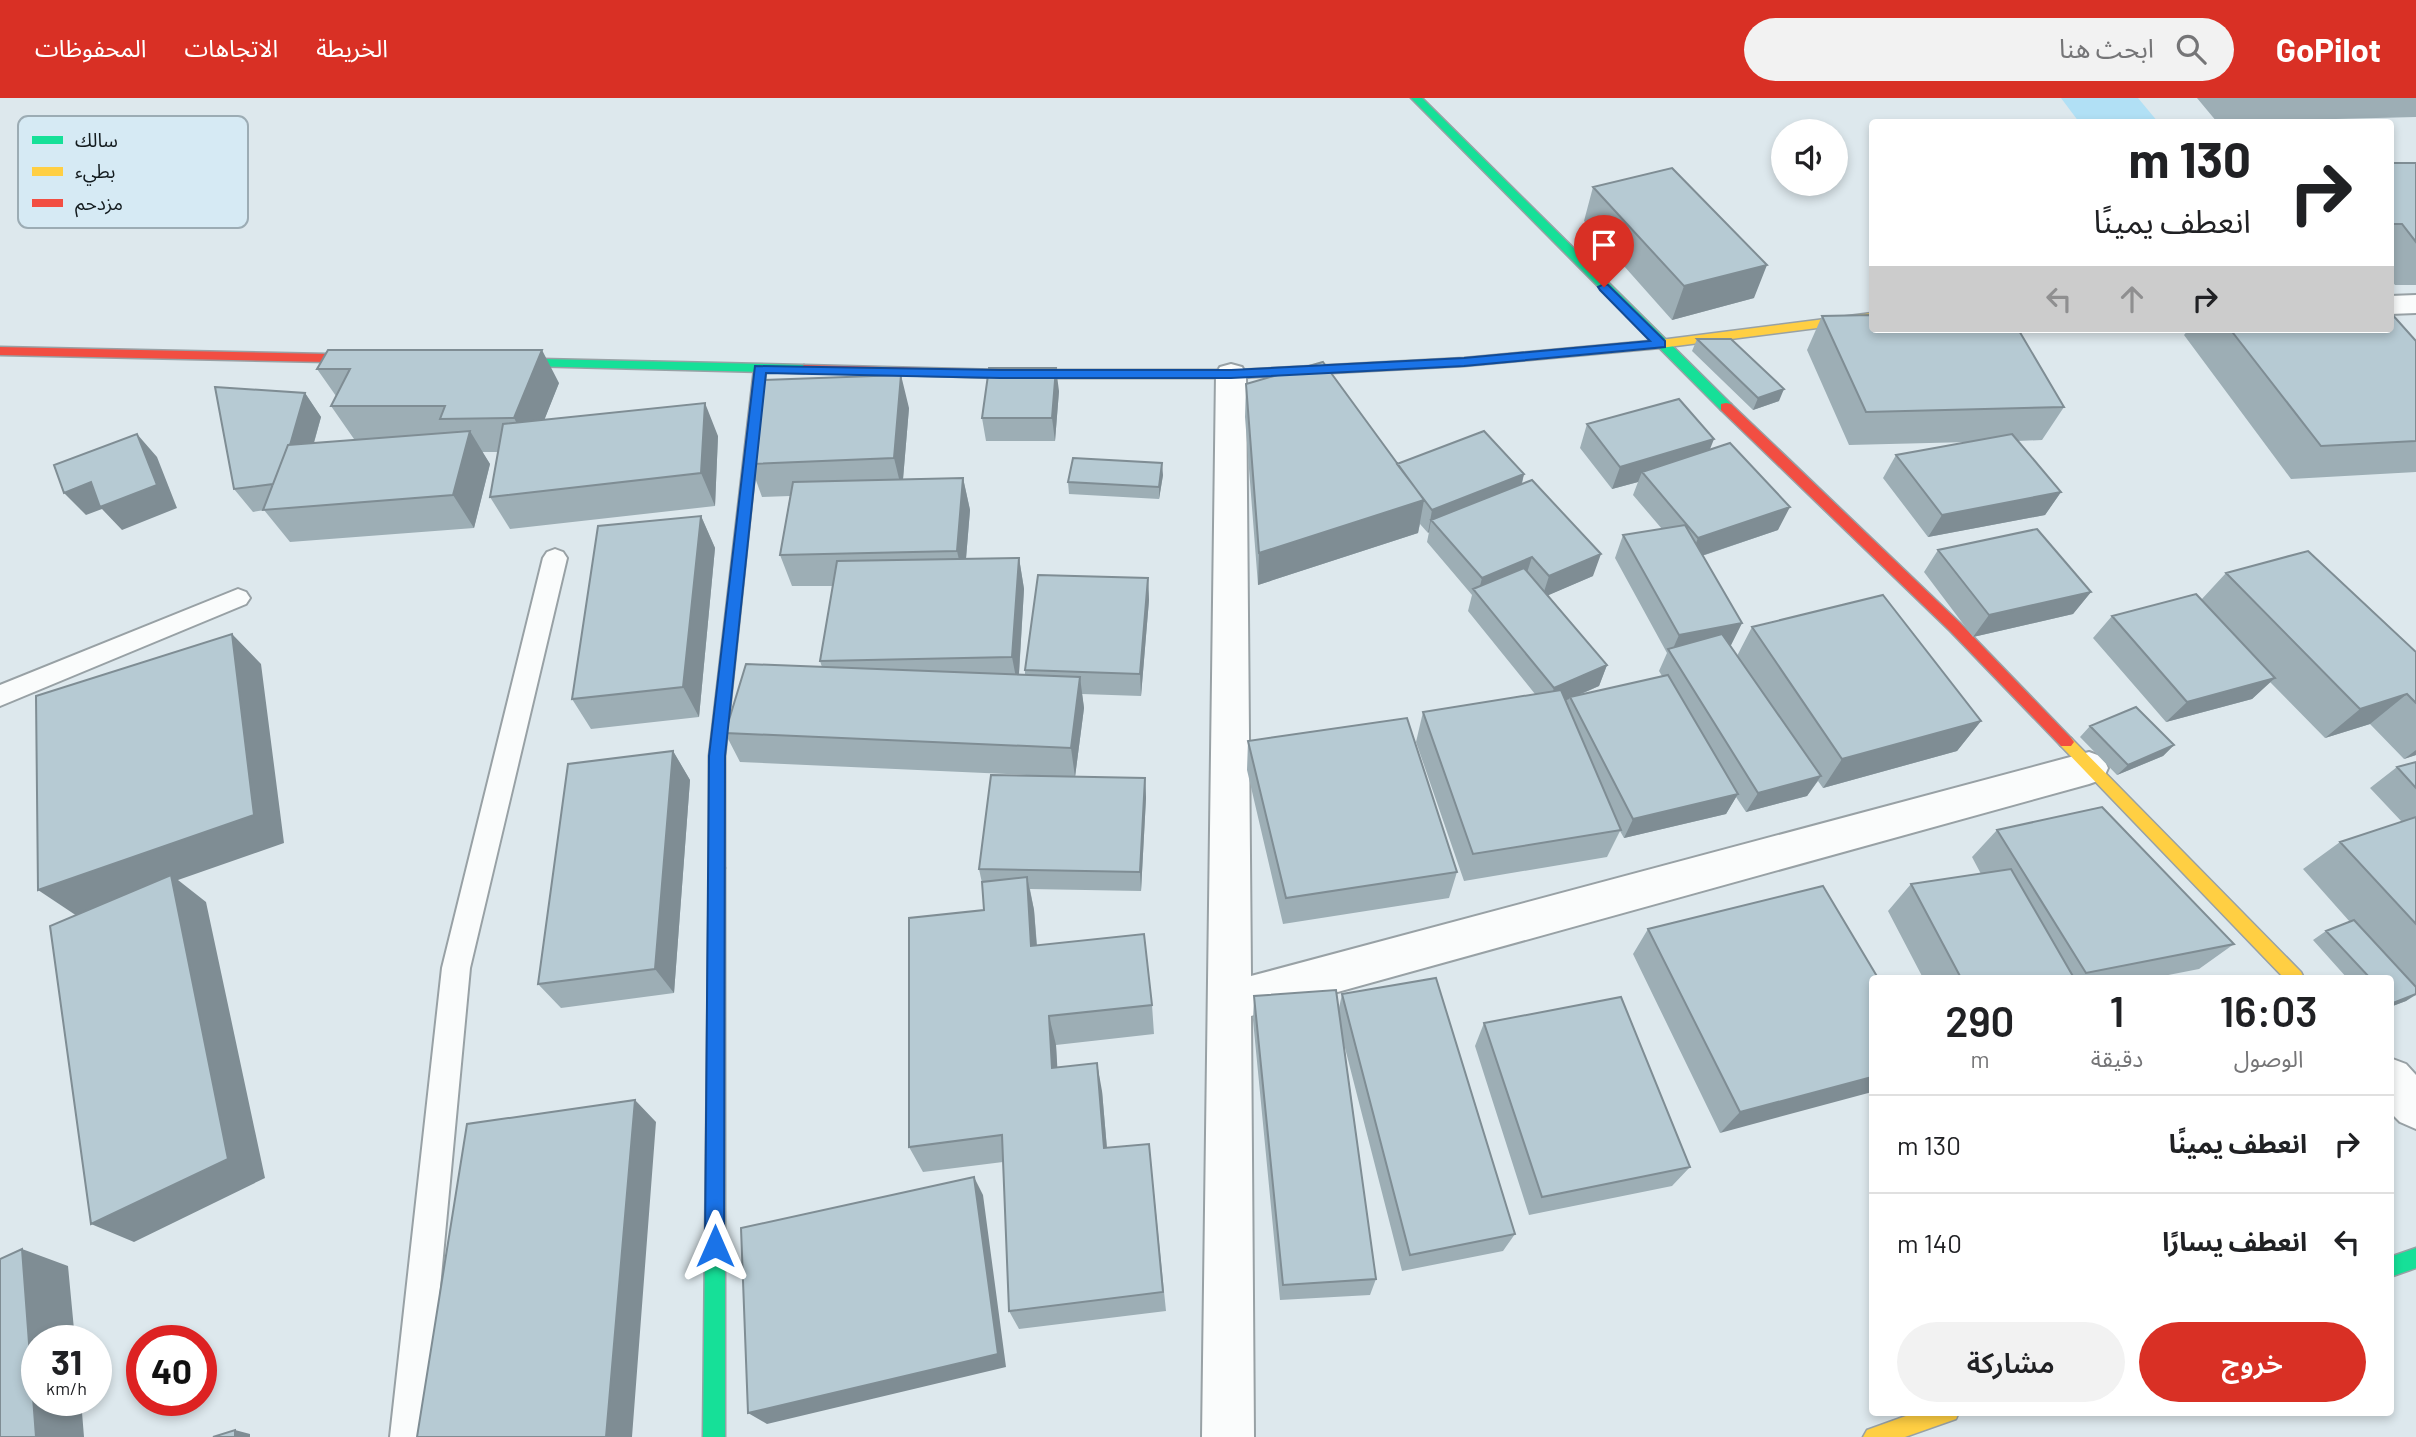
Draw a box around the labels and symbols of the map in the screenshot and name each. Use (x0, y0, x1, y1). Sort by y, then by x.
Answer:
legend (18, 116, 248, 228)
text: سالك (75, 128, 118, 151)
text: بطيء (75, 159, 115, 186)
text: مزدحم (75, 191, 123, 218)
pin (1574, 215, 1634, 287)
position arrow (678, 1209, 752, 1283)
speed limit sign: 40 (126, 1325, 217, 1416)

